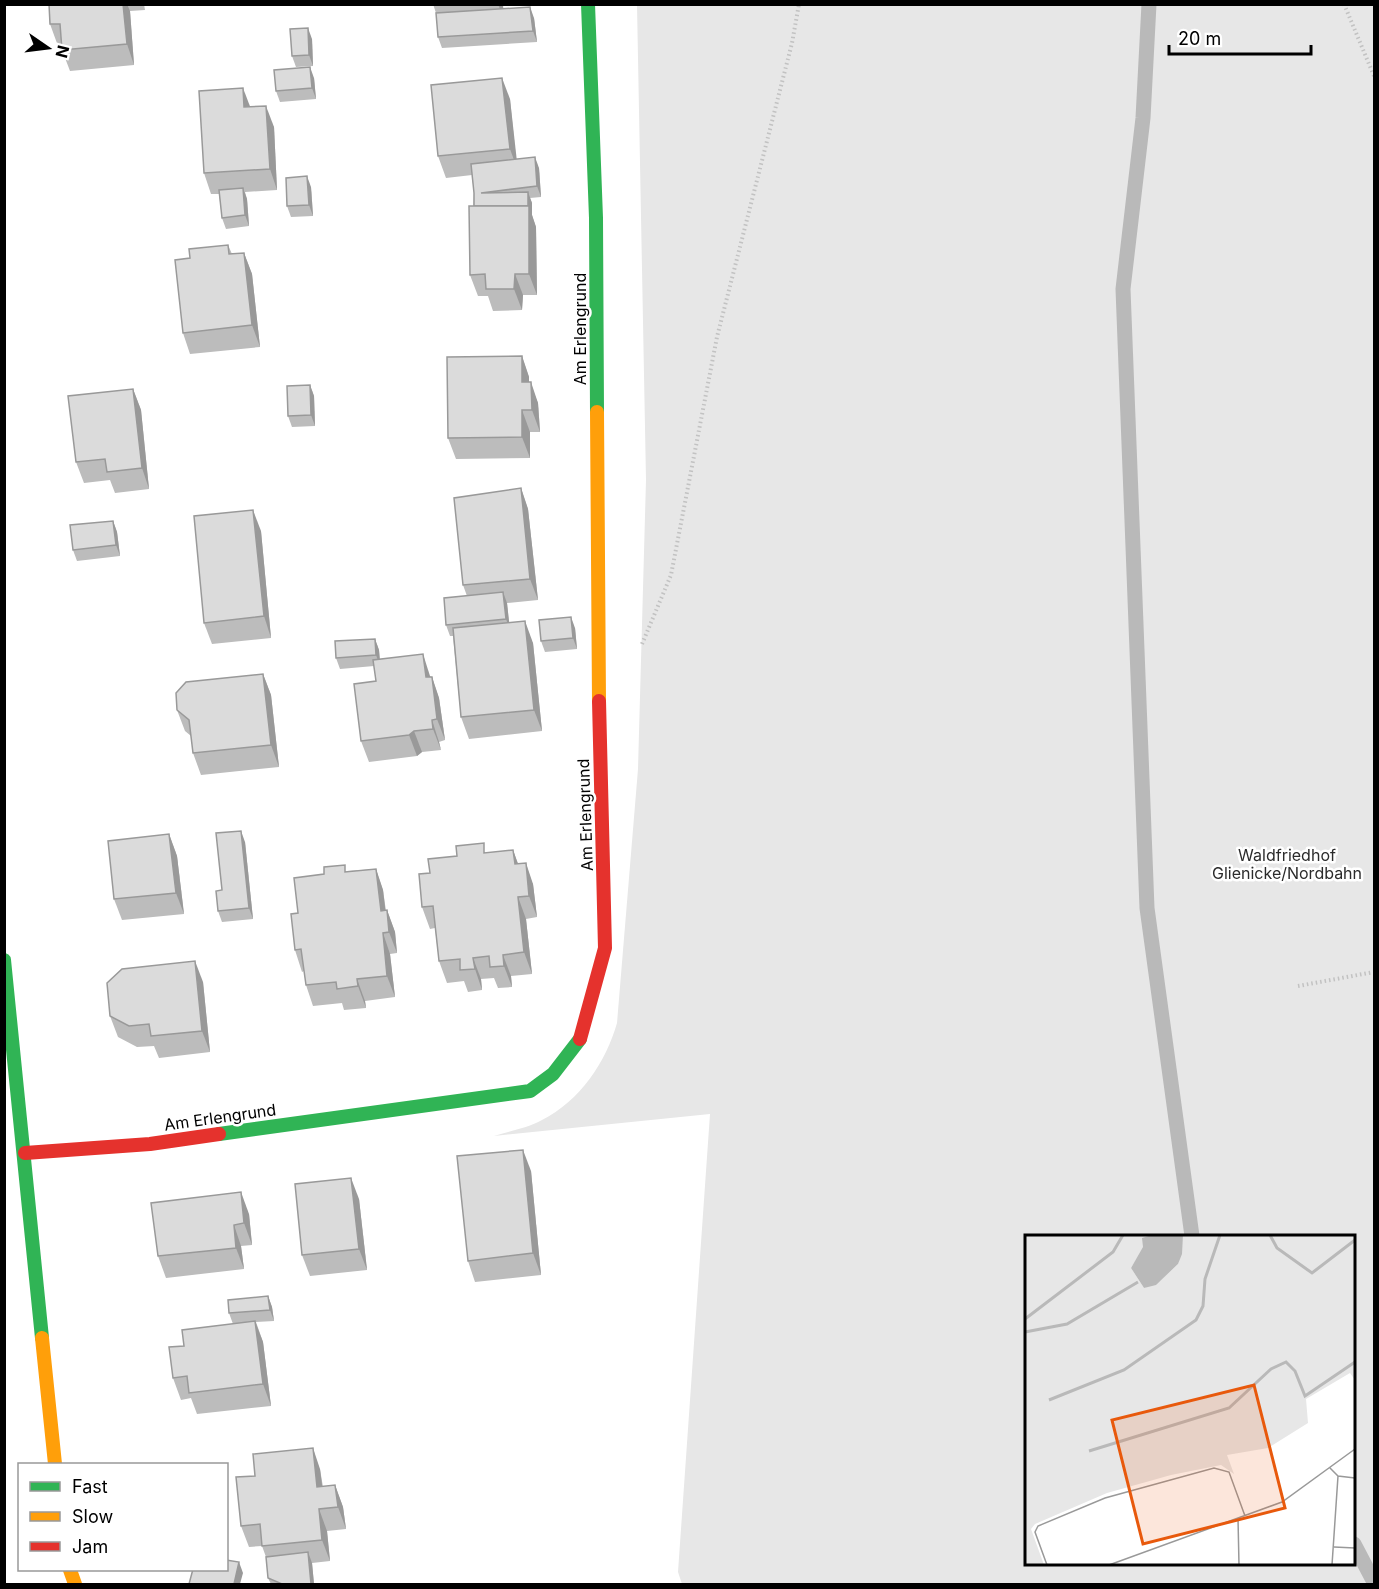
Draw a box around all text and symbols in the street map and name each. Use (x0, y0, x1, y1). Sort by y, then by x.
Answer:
north arrow (18, 18, 78, 78)
scale bar (1169, 18, 1312, 56)
text: 20 m (1178, 28, 1221, 49)
text: N (51, 43, 74, 60)
street label: Am Erlengrund (570, 273, 590, 385)
street label: Am Erlengrund (573, 758, 597, 872)
park label: Waldfriedhof Glienicke/Nordbahn (1212, 845, 1362, 883)
street label: Am Erlengrund (163, 1099, 277, 1135)
inset map (1025, 1235, 1355, 1565)
legend (18, 1463, 228, 1571)
text: Fast (72, 1476, 108, 1497)
text: Slow (72, 1506, 113, 1527)
text: Jam (72, 1536, 108, 1557)

